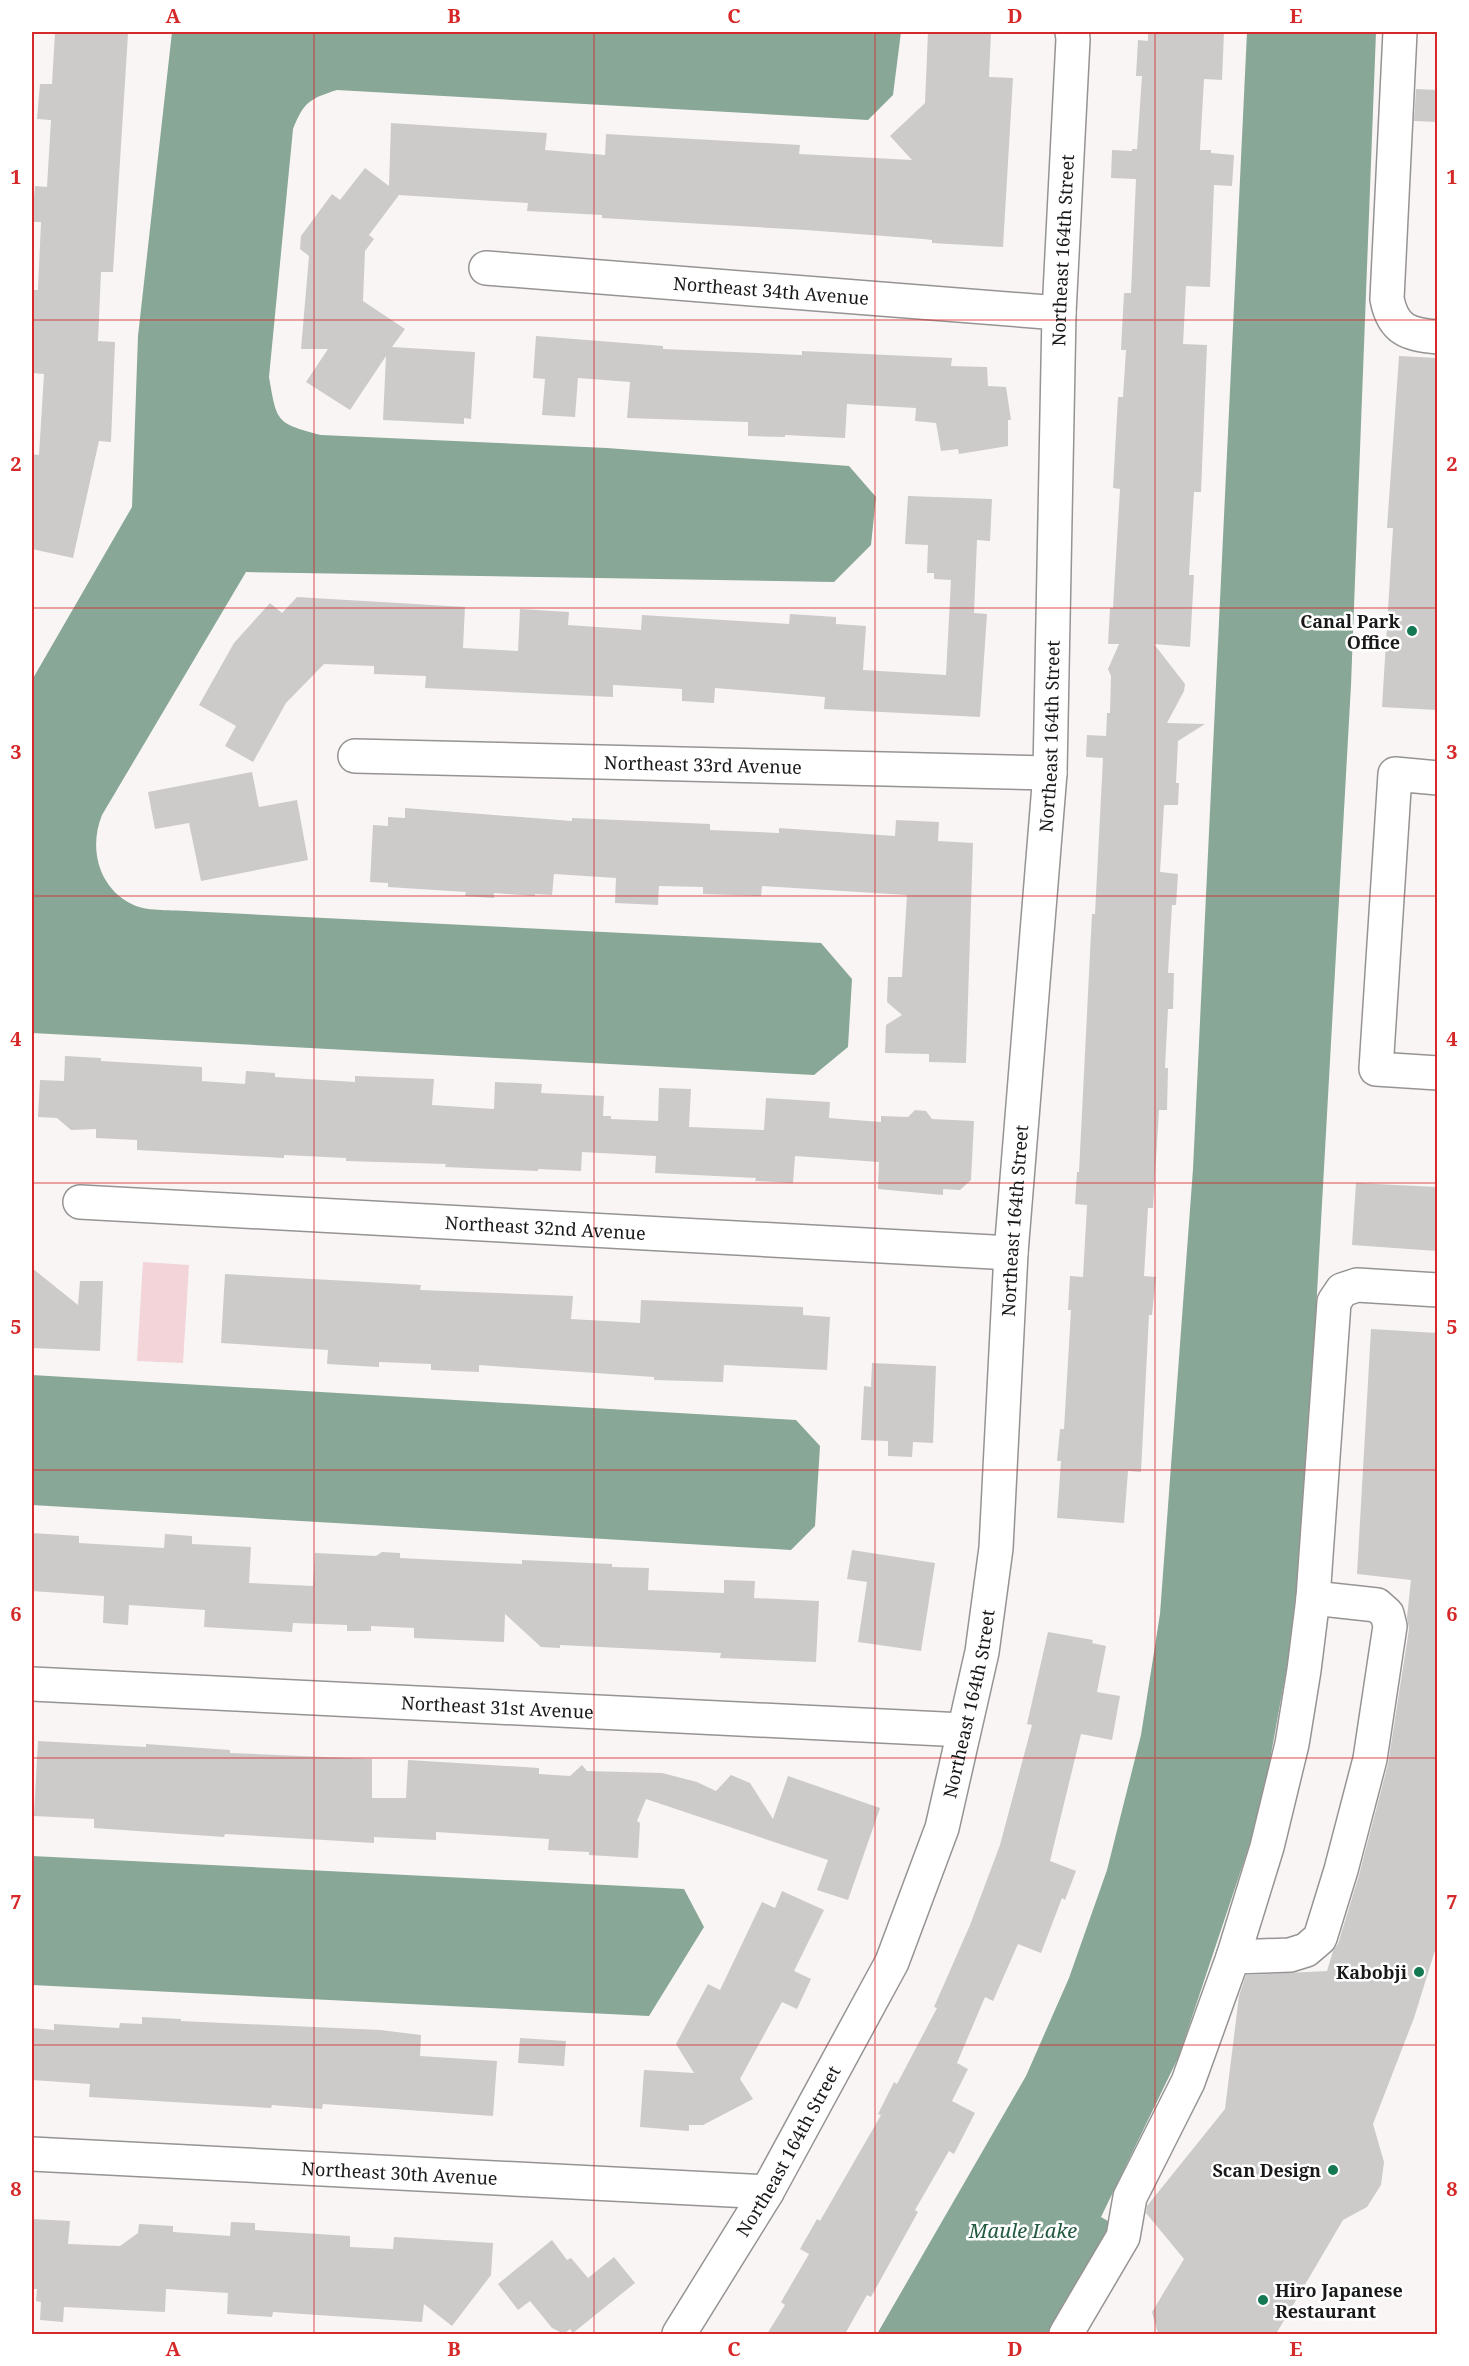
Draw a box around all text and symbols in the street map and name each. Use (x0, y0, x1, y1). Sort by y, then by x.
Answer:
text: A (165, 2, 181, 29)
text: B (447, 2, 461, 29)
text: C (727, 2, 741, 29)
text: D (1007, 2, 1023, 29)
text: E (1289, 2, 1303, 29)
street label: Northeast 164th Street (1046, 154, 1079, 347)
text: 1 (10, 163, 22, 190)
text: 1 (1446, 163, 1458, 190)
street label: Northeast 34th Avenue (672, 271, 870, 310)
text: 2 (10, 450, 22, 477)
text: 2 (1446, 450, 1458, 477)
place label: Canal Park Office (1300, 609, 1401, 654)
marker: Canal Park Office (1405, 624, 1419, 638)
street label: Northeast 164th Street (1033, 640, 1065, 833)
text: 3 (10, 738, 22, 765)
text: 3 (1446, 738, 1458, 765)
street label: Northeast 33rd Avenue (604, 750, 802, 779)
text: 4 (10, 1025, 22, 1052)
text: 4 (1446, 1025, 1458, 1052)
street label: Northeast 164th Street (996, 1124, 1033, 1317)
street label: Northeast 32nd Avenue (444, 1210, 646, 1245)
text: 5 (10, 1313, 22, 1340)
text: 5 (1446, 1313, 1458, 1340)
text: 6 (10, 1600, 22, 1627)
text: 6 (1446, 1600, 1458, 1627)
street label: Northeast 164th Street (937, 1608, 1000, 1800)
street label: Northeast 31st Avenue (400, 1690, 594, 1724)
text: 7 (10, 1888, 22, 1915)
text: 7 (1446, 1888, 1458, 1915)
place label: Kabobji (1336, 1960, 1408, 1984)
marker: Kabobji (1412, 1965, 1426, 1979)
street label: Northeast 164th Street (730, 2061, 845, 2241)
street label: Northeast 30th Avenue (301, 2156, 498, 2190)
place label: Scan Design (1212, 2158, 1321, 2182)
marker: Scan Design (1326, 2163, 1340, 2177)
text: 8 (10, 2175, 22, 2202)
text: 8 (1446, 2175, 1458, 2202)
water label: Maule Lake (968, 2217, 1077, 2244)
place label: Hiro Japanese Restaurant (1275, 2278, 1403, 2323)
marker: Hiro Japanese Restaurant (1256, 2293, 1270, 2307)
text: A (165, 2335, 181, 2362)
text: B (447, 2335, 461, 2362)
text: C (727, 2335, 741, 2362)
text: D (1007, 2335, 1023, 2362)
text: E (1289, 2335, 1303, 2362)

